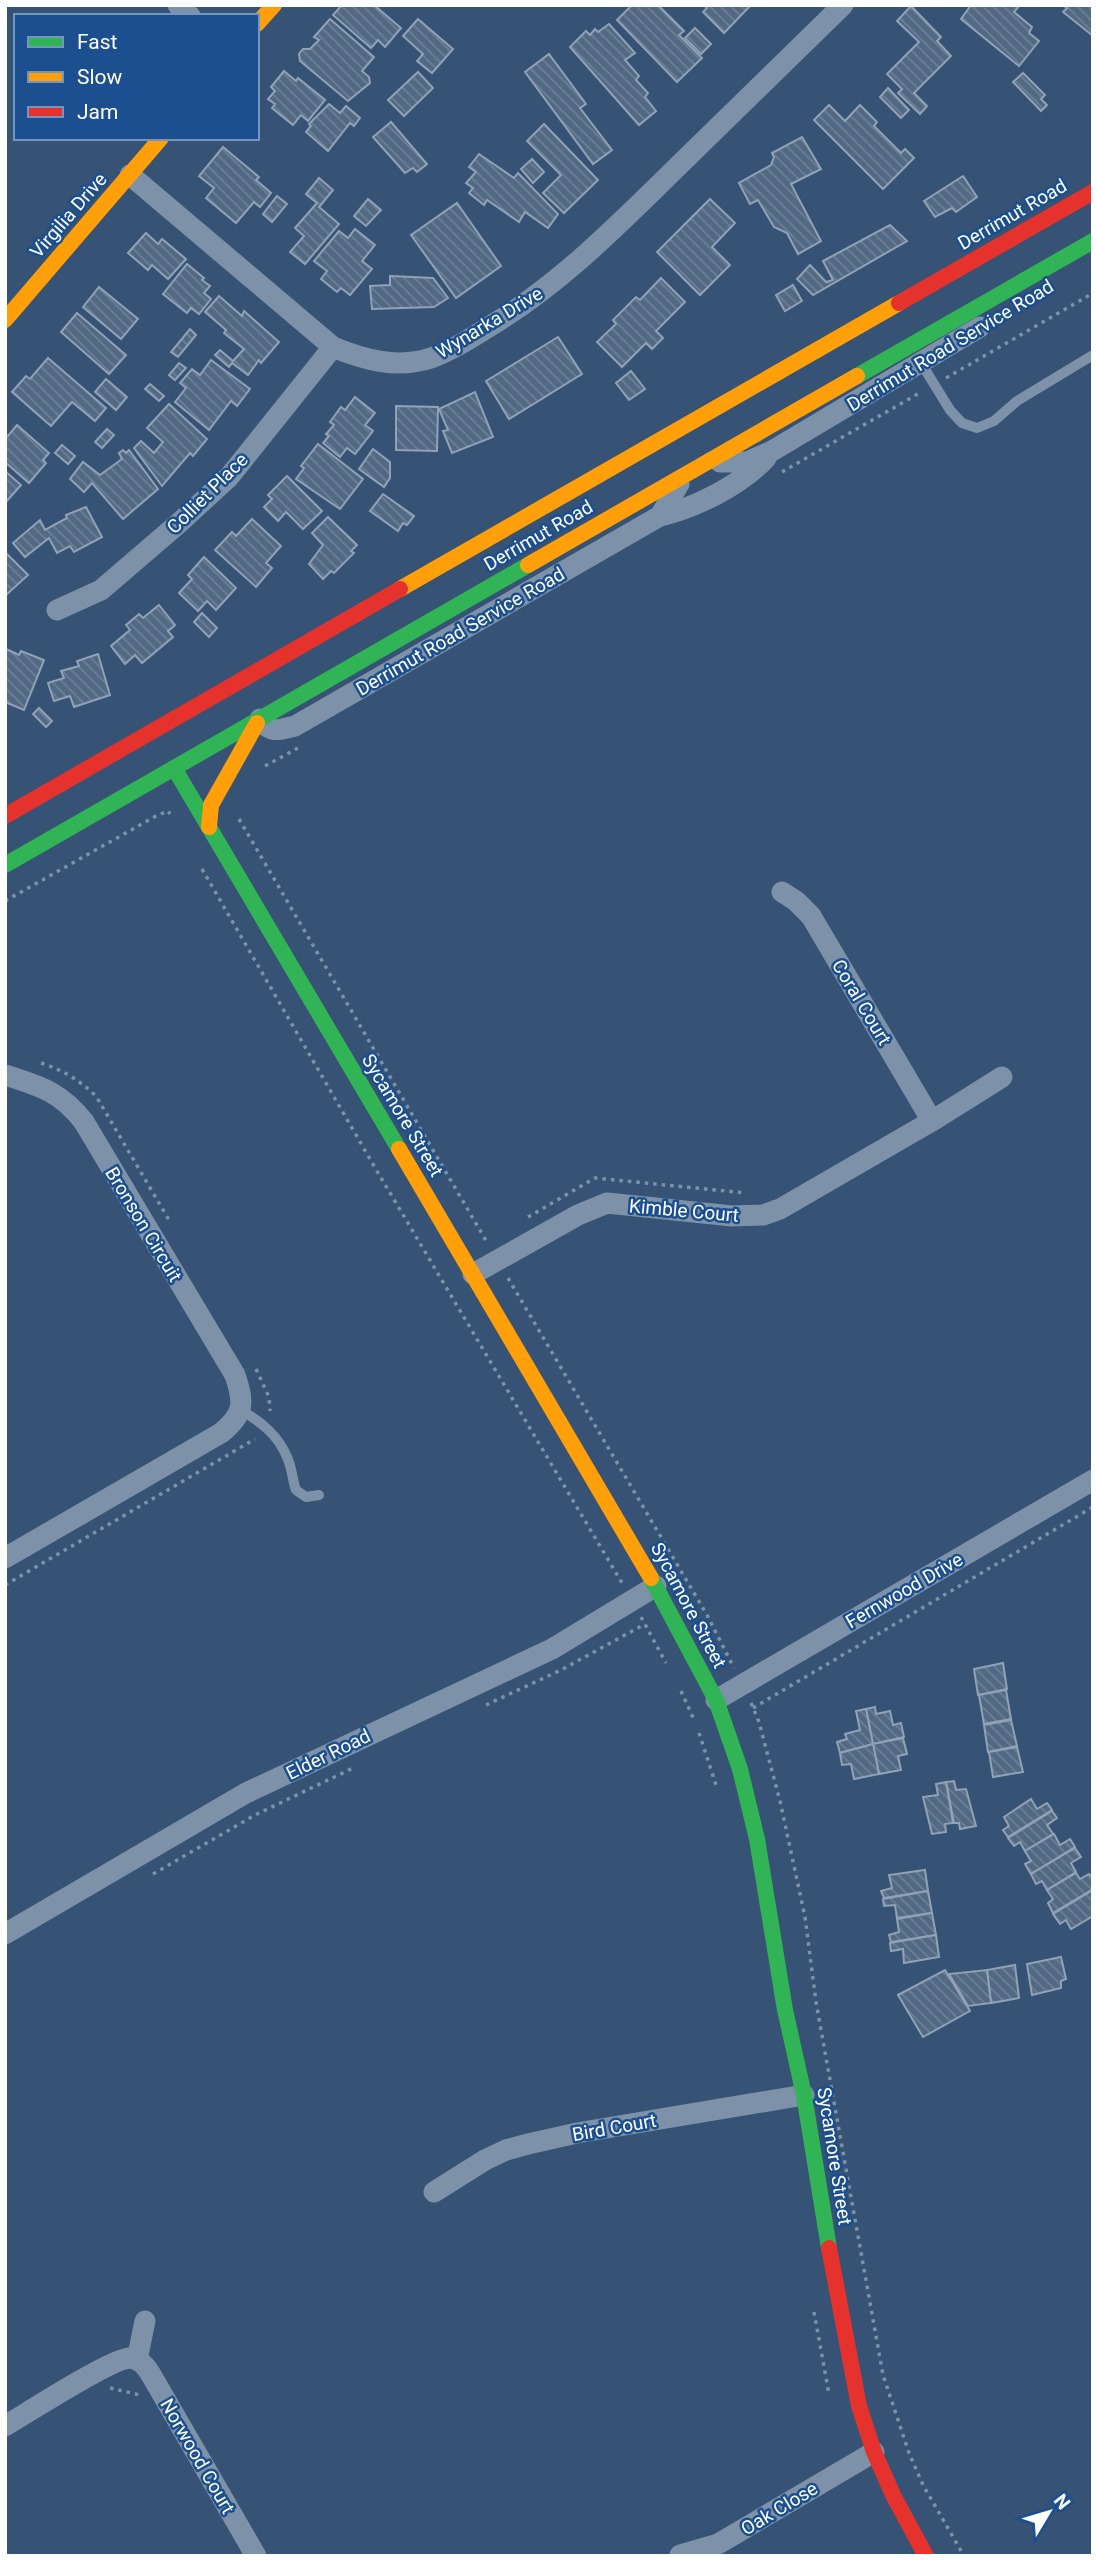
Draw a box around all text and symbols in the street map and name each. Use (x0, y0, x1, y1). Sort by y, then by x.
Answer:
legend (14, 14, 259, 140)
text: Fast (77, 30, 118, 54)
text: Slow (77, 65, 123, 89)
text: Jam (77, 100, 118, 124)
street label: Virgilia Drive (25, 168, 112, 263)
street label: Derrimut Road (954, 174, 1071, 255)
street label: Derrimut Road Service Road (843, 275, 1058, 416)
street label: Wynarka Drive (432, 282, 547, 363)
street label: Colliet Place (162, 448, 253, 539)
street label: Derrimut Road (480, 495, 597, 576)
street label: Derrimut Road Service Road (352, 562, 568, 701)
street label: Coral Court (827, 955, 896, 1049)
street label: Sycamore Street (357, 1050, 448, 1181)
street label: Bronson Circuit (100, 1163, 187, 1286)
street label: Kimble Court (628, 1194, 740, 1227)
street label: Sycamore Street (646, 1538, 731, 1672)
street label: Fernwood Drive (842, 1548, 967, 1633)
street label: Elder Road (282, 1724, 374, 1785)
street label: Sycamore Street (812, 2086, 857, 2227)
street label: Bird Court (570, 2109, 658, 2146)
street label: Norwood Court (155, 2395, 240, 2518)
street label: Oak Close (737, 2477, 822, 2540)
north arrow (1014, 2477, 1084, 2547)
text: N (1049, 2489, 1075, 2514)

